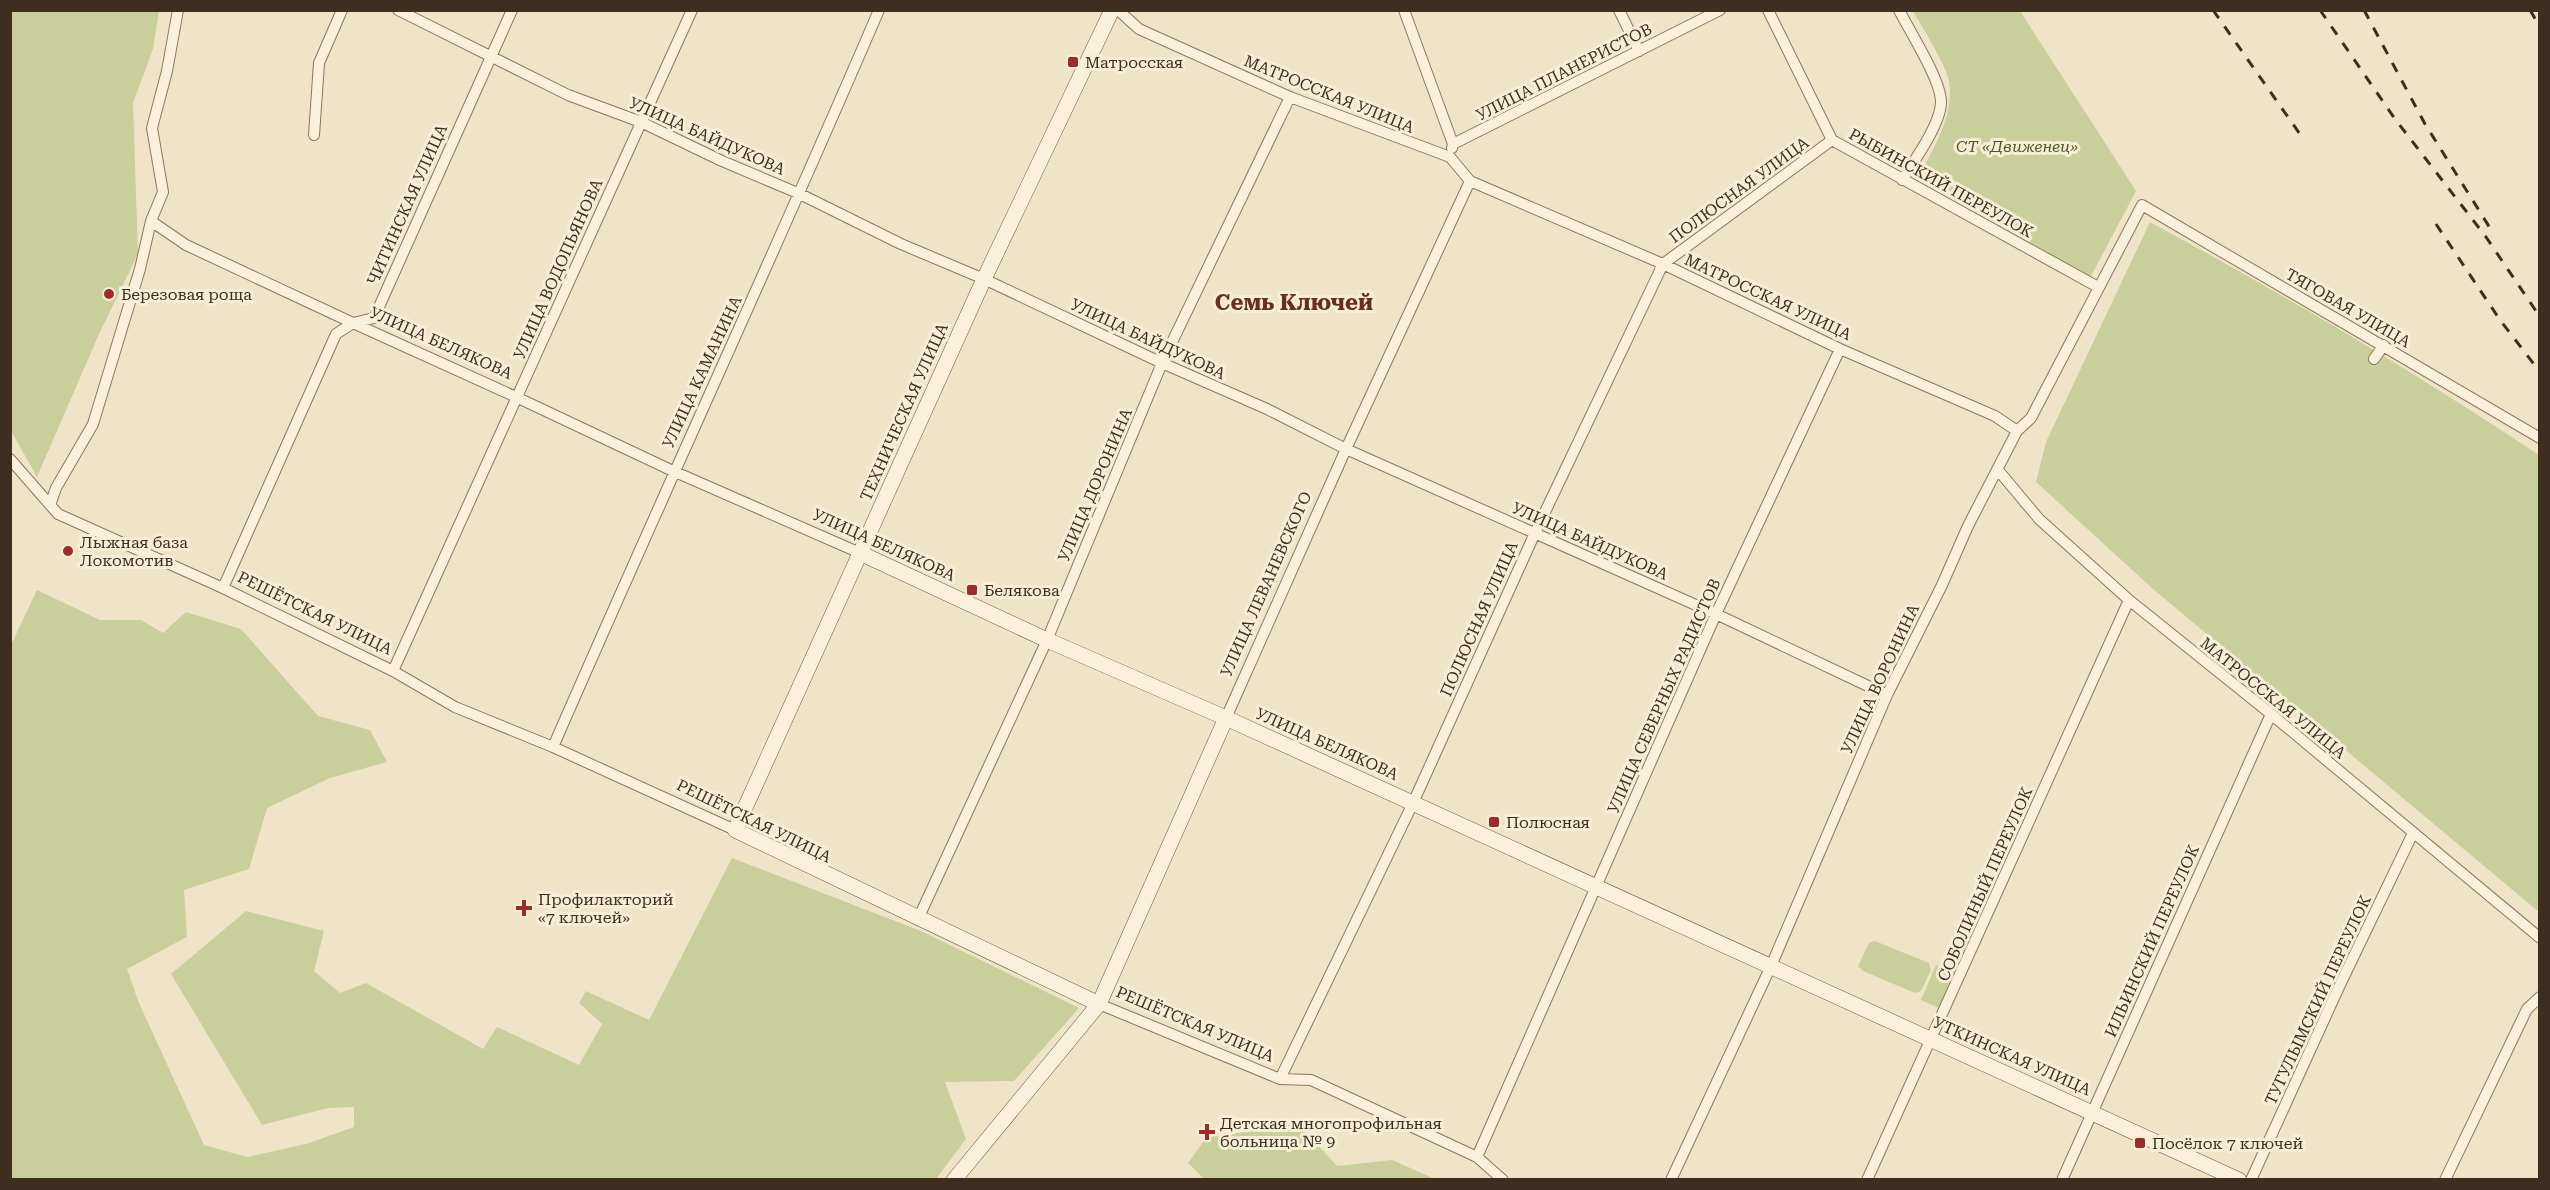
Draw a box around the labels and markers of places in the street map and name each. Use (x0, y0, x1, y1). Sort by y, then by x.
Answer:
place label: Матросская (1085, 53, 1183, 72)
marker: Матросская (1066, 55, 1080, 69)
place label: Березовая роща (121, 285, 252, 304)
marker: Березовая роща (102, 287, 116, 301)
place label: Лыжная база Локомотив (80, 533, 188, 570)
marker: Лыжная база Локомотив (61, 544, 75, 558)
place label: Белякова (984, 581, 1060, 600)
marker: Белякова (965, 583, 979, 597)
place label: Полюсная (1506, 813, 1590, 832)
marker: Полюсная (1487, 815, 1501, 829)
place label: Профилакторий «7 ключей» (538, 890, 674, 927)
marker: Профилакторий «7 ключей» (515, 899, 533, 917)
place label: Детская многопрофильная больница № 9 (1220, 1114, 1442, 1151)
marker: Детская многопрофильная больница № 9 (1198, 1123, 1216, 1141)
place label: Посёлок 7 ключей (2152, 1134, 2303, 1153)
marker: Посёлок 7 ключей (2133, 1136, 2147, 1150)

